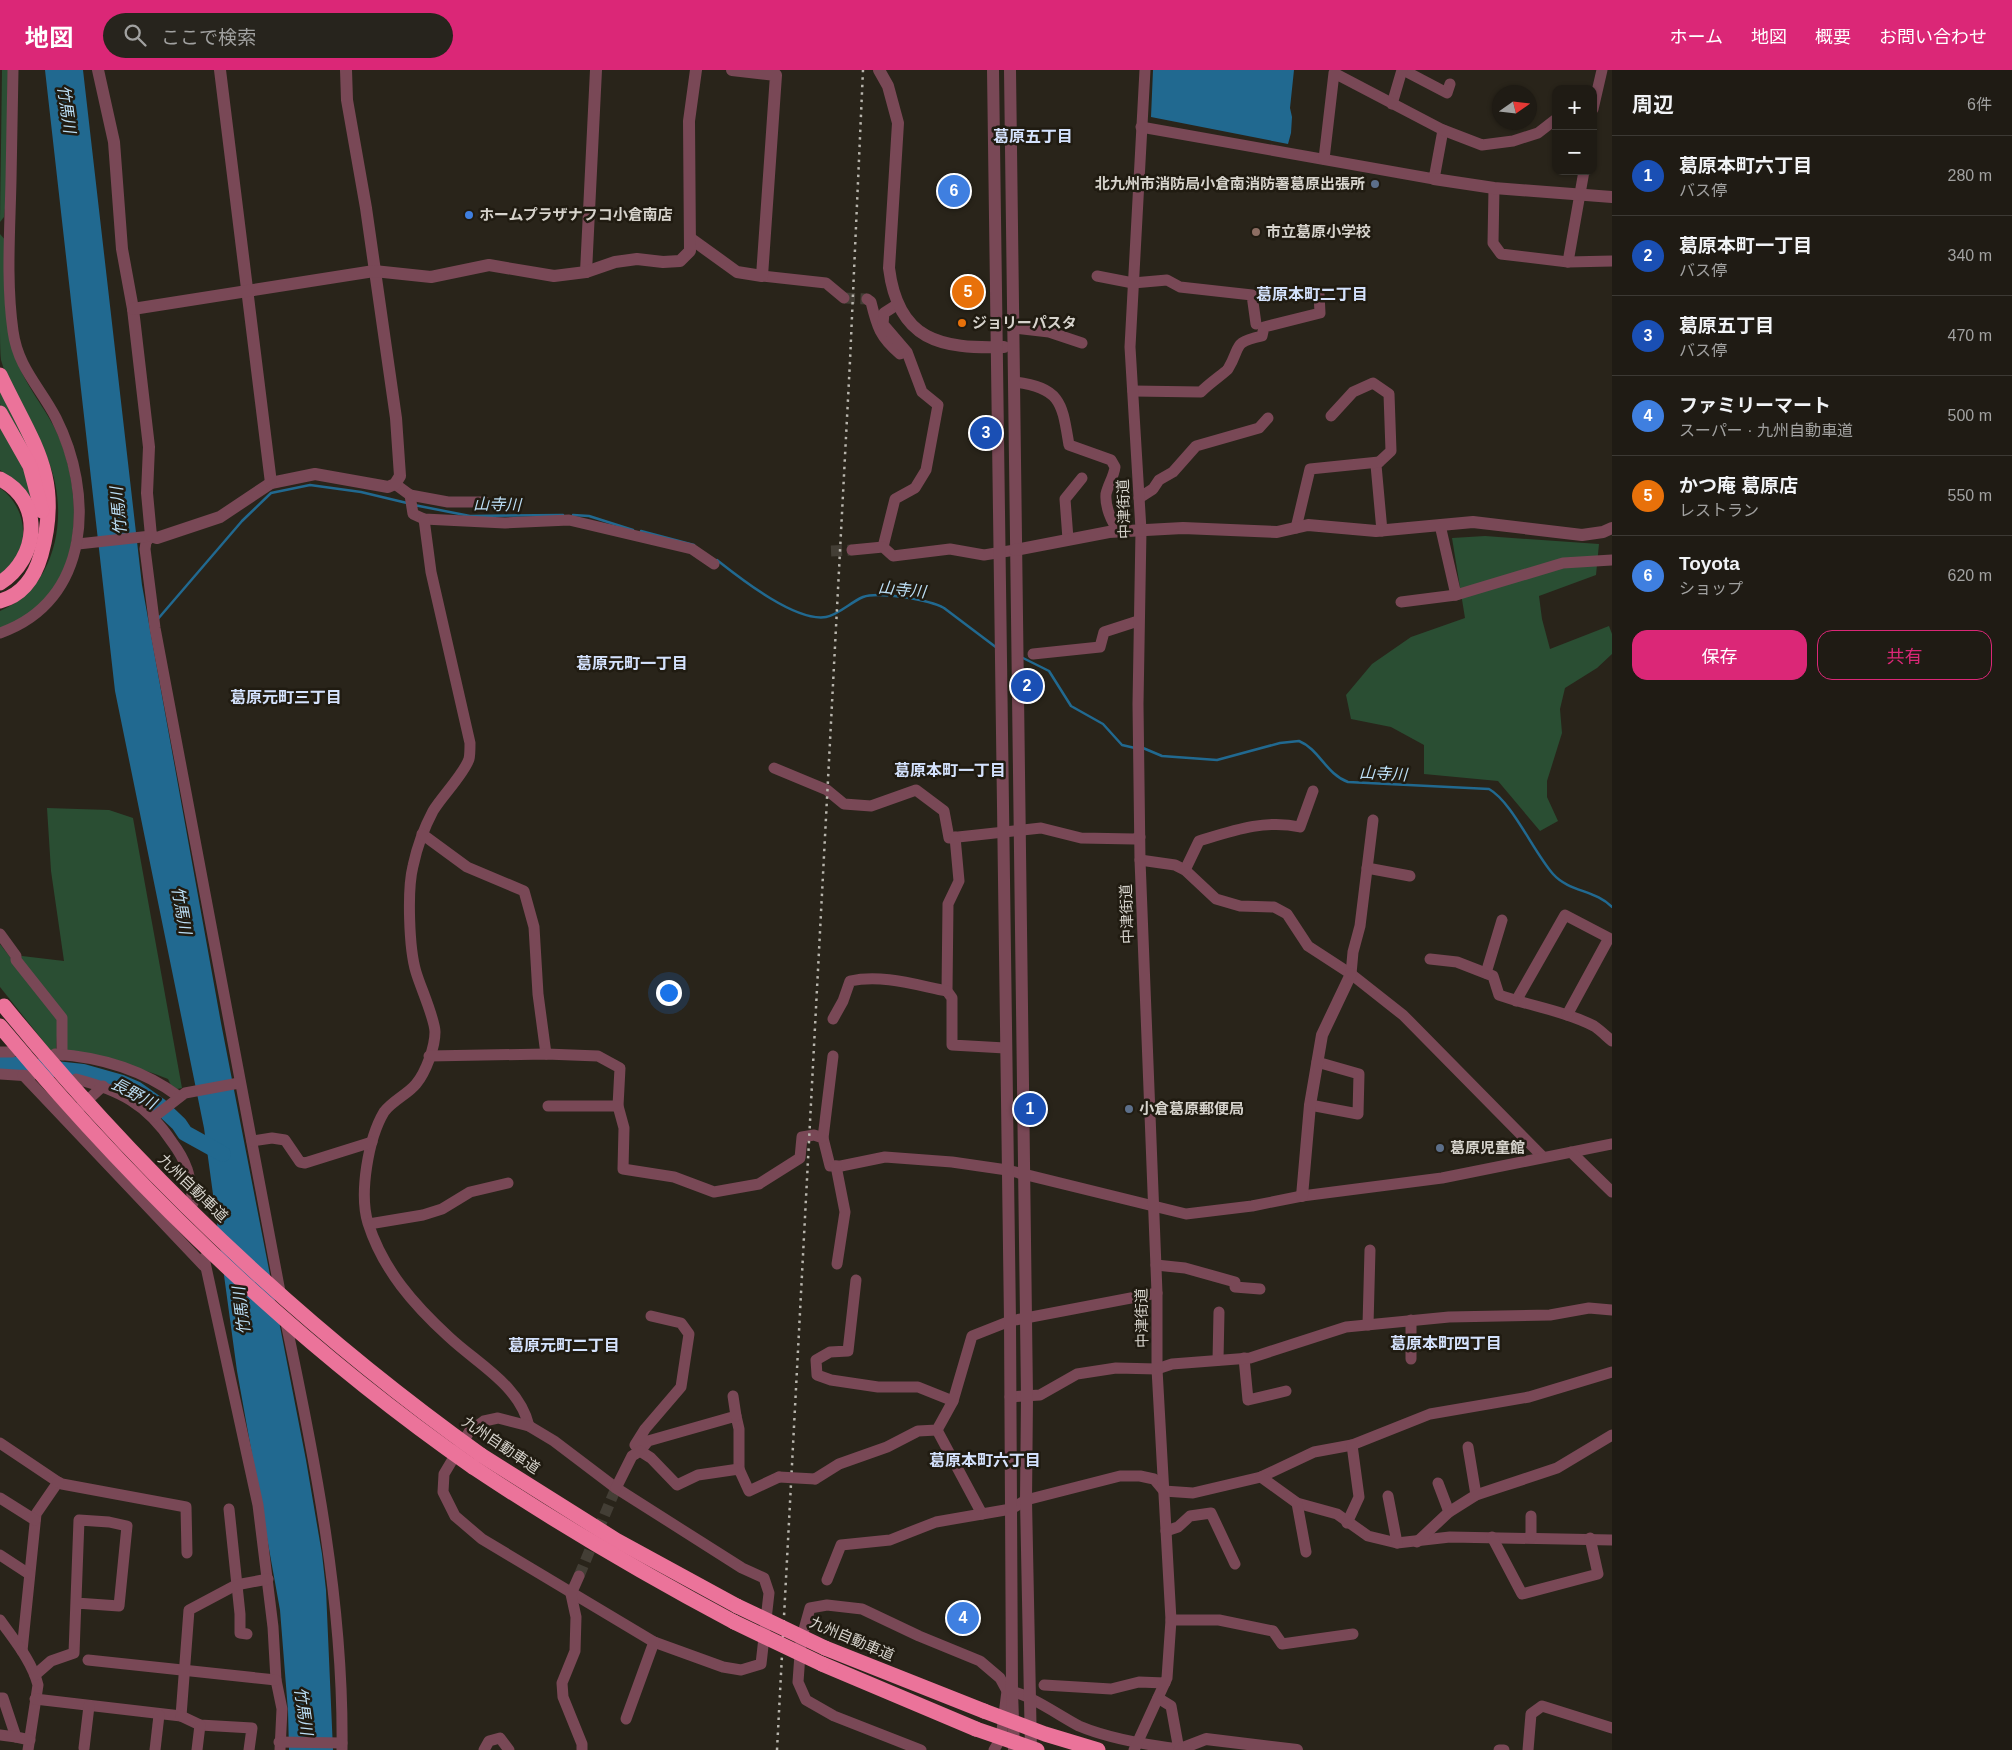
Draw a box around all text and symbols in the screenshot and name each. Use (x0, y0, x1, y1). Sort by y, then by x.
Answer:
search box (103, 13, 453, 58)
icon: search (121, 21, 149, 49)
text: 地図 (25, 24, 73, 51)
text: ここで検索 (161, 27, 256, 48)
text: ホーム (1670, 27, 1723, 47)
text: 地図 (1751, 27, 1787, 47)
text: 概要 (1815, 27, 1851, 47)
text: お問い合わせ (1879, 27, 1987, 47)
water label: 竹馬川 (55, 84, 79, 136)
north arrow (1492, 85, 1537, 130)
map controls (1552, 85, 1597, 175)
button: + (1552, 85, 1597, 130)
text: 周辺 (1632, 93, 1674, 116)
text: 6件 (1967, 96, 1992, 113)
district label: 葛原五丁目 (993, 128, 1073, 145)
button: − (1552, 130, 1597, 175)
text: 葛原本町六丁目 (1679, 155, 1812, 176)
text: 1 (1644, 167, 1652, 184)
text: 280 m (1948, 167, 1992, 184)
pin: 6 (938, 172, 970, 210)
place label: 北九州市消防局小倉南消防署葛原出張所 (1095, 175, 1365, 192)
marker: 北九州市消防局小倉南消防署葛原出張所 (1369, 178, 1381, 190)
text: バス停 (1679, 182, 1727, 199)
place label: ホームプラザナフコ小倉南店 (479, 206, 673, 223)
marker: ホームプラザナフコ小倉南店 (463, 209, 475, 221)
place label: 市立葛原小学校 (1266, 223, 1371, 240)
marker: 市立葛原小学校 (1250, 226, 1262, 238)
text: 葛原本町一丁目 (1679, 235, 1812, 256)
text: 2 (1644, 247, 1652, 264)
text: 340 m (1948, 247, 1992, 264)
text: バス停 (1679, 262, 1727, 279)
pin: 5 (952, 273, 984, 311)
district label: 葛原本町二丁目 (1256, 286, 1368, 303)
place label: ジョリーパスタ (972, 314, 1077, 331)
text: 葛原五丁目 (1679, 315, 1774, 336)
marker: ジョリーパスタ (956, 317, 968, 329)
text: 3 (1644, 327, 1652, 344)
text: 470 m (1948, 327, 1992, 344)
text: バス停 (1679, 342, 1727, 359)
text: ファミリーマート (1679, 395, 1831, 416)
text: 4 (1644, 407, 1652, 424)
text: 500 m (1948, 407, 1992, 424)
pin: 3 (970, 414, 1002, 452)
text: スーパー · 九州自動車道 (1679, 422, 1853, 439)
text: かつ庵 葛原店 (1679, 475, 1798, 496)
street label: 中津街道 (1114, 479, 1133, 539)
water label: 竹馬川 (108, 484, 129, 536)
text: 5 (1644, 487, 1652, 504)
text: 550 m (1948, 487, 1992, 504)
water label: 山寺川 (473, 496, 523, 513)
text: レストラン (1679, 502, 1759, 519)
text: Toyota (1679, 553, 1740, 574)
text: 6 (1644, 567, 1652, 584)
text: 620 m (1948, 567, 1992, 584)
water label: 山寺川 (877, 579, 929, 601)
text: ショップ (1679, 580, 1743, 597)
button: 保存 (1632, 630, 1807, 680)
button: 共有 (1817, 630, 1992, 680)
district label: 葛原元町一丁目 (576, 655, 688, 672)
pin: 2 (1011, 667, 1043, 705)
district label: 葛原元町三丁目 (230, 689, 342, 706)
district label: 葛原本町一丁目 (894, 762, 1006, 779)
water label: 山寺川 (1359, 764, 1409, 783)
street label: 中津街道 (1117, 884, 1136, 944)
water label: 竹馬川 (169, 885, 194, 937)
your location (656, 980, 682, 1006)
water label: 長野川 (109, 1075, 161, 1113)
pin: 1 (1014, 1090, 1046, 1128)
place label: 小倉葛原郵便局 (1139, 1100, 1244, 1117)
marker: 小倉葛原郵便局 (1123, 1103, 1135, 1115)
place label: 葛原児童館 (1450, 1139, 1525, 1156)
marker: 葛原児童館 (1434, 1142, 1446, 1154)
street label: 九州自動車道 (155, 1150, 232, 1225)
water label: 竹馬川 (230, 1284, 253, 1336)
street label: 中津街道 (1132, 1288, 1151, 1348)
district label: 葛原本町四丁目 (1390, 1335, 1502, 1352)
district label: 葛原元町二丁目 (508, 1337, 620, 1354)
street label: 九州自動車道 (459, 1412, 543, 1477)
district label: 葛原本町六丁目 (929, 1452, 1041, 1469)
pin: 4 (947, 1599, 979, 1637)
street label: 九州自動車道 (807, 1613, 897, 1664)
water label: 竹馬川 (292, 1686, 316, 1738)

